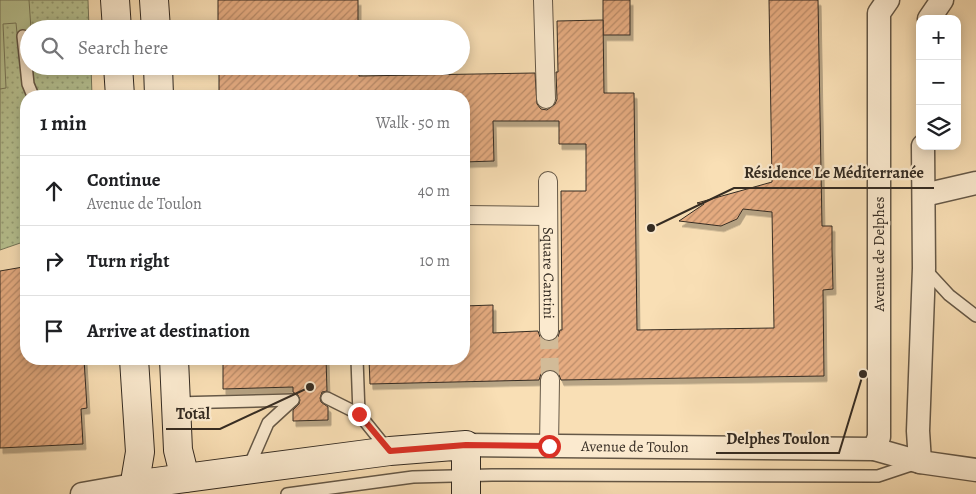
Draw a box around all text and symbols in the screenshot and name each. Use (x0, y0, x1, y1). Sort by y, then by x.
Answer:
map controls (916, 15, 961, 150)
button: + (916, 15, 961, 60)
search box (20, 20, 470, 75)
icon: search (38, 34, 66, 62)
text: Search here (78, 35, 168, 61)
button: − (916, 60, 961, 105)
button: layers (916, 105, 961, 150)
text: 1 min (40, 109, 87, 137)
text: Walk · 50 m (376, 112, 450, 134)
callout: Résidence Le Méditerranée (734, 157, 934, 188)
text: Résidence Le Méditerranée (744, 162, 924, 184)
text: Continue (87, 167, 161, 193)
icon: ahead (40, 177, 68, 205)
text: 40 m (418, 180, 450, 202)
text: Avenue de Toulon (87, 193, 202, 215)
street label: Avenue de Delphes (869, 197, 889, 313)
street label: Square Cantini (538, 227, 559, 319)
icon: right (40, 247, 68, 275)
text: Turn right (87, 248, 169, 274)
text: 10 m (420, 250, 450, 272)
icon: arrive (40, 317, 68, 345)
text: Arrive at destination (87, 318, 250, 344)
callout: Total (166, 398, 220, 429)
text: Total (176, 403, 211, 425)
route end (348, 403, 371, 426)
callout: Delphes Toulon (716, 422, 839, 453)
text: Delphes Toulon (726, 428, 830, 450)
route start (538, 435, 561, 458)
street label: Avenue de Toulon (580, 436, 689, 457)

